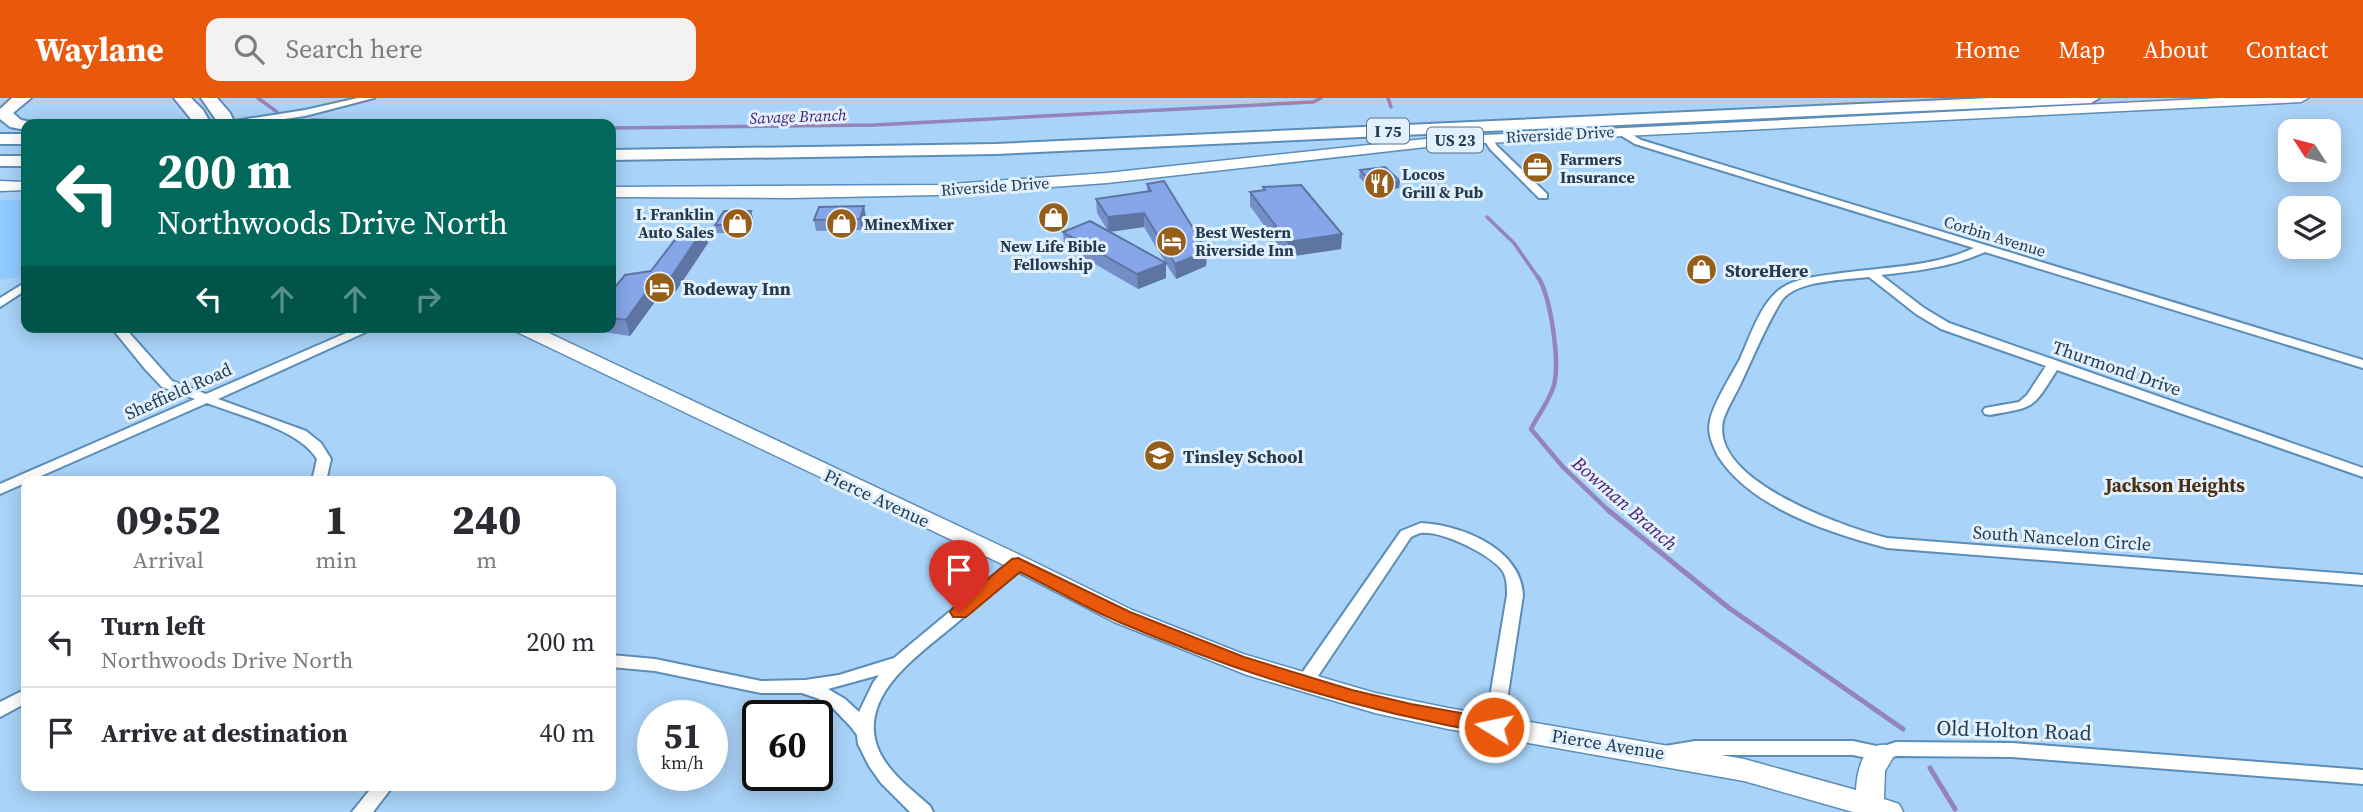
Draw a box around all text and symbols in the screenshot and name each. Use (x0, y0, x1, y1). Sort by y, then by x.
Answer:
search box (206, 18, 696, 81)
text: Waylane (35, 27, 164, 72)
icon: search (230, 30, 268, 68)
text: Search here (286, 31, 423, 67)
text: Home (1955, 33, 2020, 66)
text: Map (2058, 33, 2105, 66)
text: About (2143, 33, 2208, 66)
text: Contact (2246, 33, 2328, 66)
water label: Savage Branch (749, 103, 847, 129)
road number: I 75 (1367, 118, 1409, 144)
north arrow (2278, 119, 2342, 182)
map controls (2278, 119, 2341, 259)
street label: Riverside Drive (1505, 120, 1615, 148)
road number: US 23 (1427, 128, 1483, 152)
text: 200 m (157, 137, 292, 204)
icon: left (42, 147, 133, 238)
place label: Farmers Insurance (1560, 148, 1635, 188)
office icon: Farmers Insurance (1520, 151, 1554, 185)
place label: Locos Grill & Pub (1402, 163, 1484, 203)
restaurant icon: Locos Grill & Pub (1362, 166, 1396, 200)
street label: Riverside Drive (940, 171, 1050, 201)
button: layers (2278, 196, 2341, 259)
shop icon: New Life Bible Fellowship (1036, 200, 1070, 234)
text: Northwoods Drive North (157, 201, 508, 245)
place label: I. Franklin Auto Sales (636, 203, 714, 243)
shop icon: I. Franklin Auto Sales (720, 206, 754, 240)
shop icon: MinexMixer (824, 207, 858, 241)
street label: Corbin Avenue (1941, 210, 2049, 262)
place label: MinexMixer (864, 213, 955, 235)
place label: Best Western Riverside Inn (1195, 221, 1294, 261)
hotel icon: Best Western Riverside Inn (1155, 224, 1189, 258)
place label: New Life Bible Fellowship (1000, 235, 1106, 275)
shop icon: StoreHere (1685, 253, 1719, 287)
place label: StoreHere (1725, 258, 1808, 283)
hotel icon: Rodeway Inn (643, 271, 677, 305)
place label: Rodeway Inn (683, 276, 791, 301)
icon: left (190, 280, 228, 318)
icon: ahead (263, 280, 301, 318)
icon: ahead (336, 280, 374, 318)
icon: right (409, 280, 447, 318)
street label: Thurmond Drive (2049, 334, 2185, 402)
street label: Sheffield Road (120, 356, 236, 426)
school or university icon: Tinsley School (1143, 439, 1177, 473)
place label: Tinsley School (1183, 444, 1303, 469)
water label: Bowman Branch (1566, 449, 1684, 556)
street label: Pierce Avenue (820, 463, 934, 533)
district label: Jackson Heights (2104, 472, 2245, 498)
text: 09:52 (116, 490, 221, 548)
text: 1 (325, 490, 348, 548)
text: 240 (452, 490, 521, 548)
street label: South Nancelon Circle (1972, 519, 2152, 557)
pin (929, 540, 989, 612)
text: Arrival (133, 544, 204, 576)
text: min (316, 544, 357, 576)
text: m (476, 544, 497, 576)
icon: arrive (940, 551, 978, 589)
text: Turn left (101, 608, 205, 644)
icon: left (42, 623, 80, 661)
text: 200 m (527, 624, 595, 660)
text: Northwoods Drive North (101, 644, 353, 676)
position arrow (1457, 690, 1531, 764)
speed limit sign: 60 (742, 700, 833, 791)
text: 51 (664, 712, 701, 760)
street label: Old Holton Road (1936, 713, 2092, 747)
icon: arrive (42, 714, 80, 752)
text: Arrive at destination (101, 715, 348, 751)
text: 40 m (540, 715, 595, 751)
street label: Pierce Avenue (1550, 723, 1666, 765)
text: km/h (661, 750, 704, 775)

